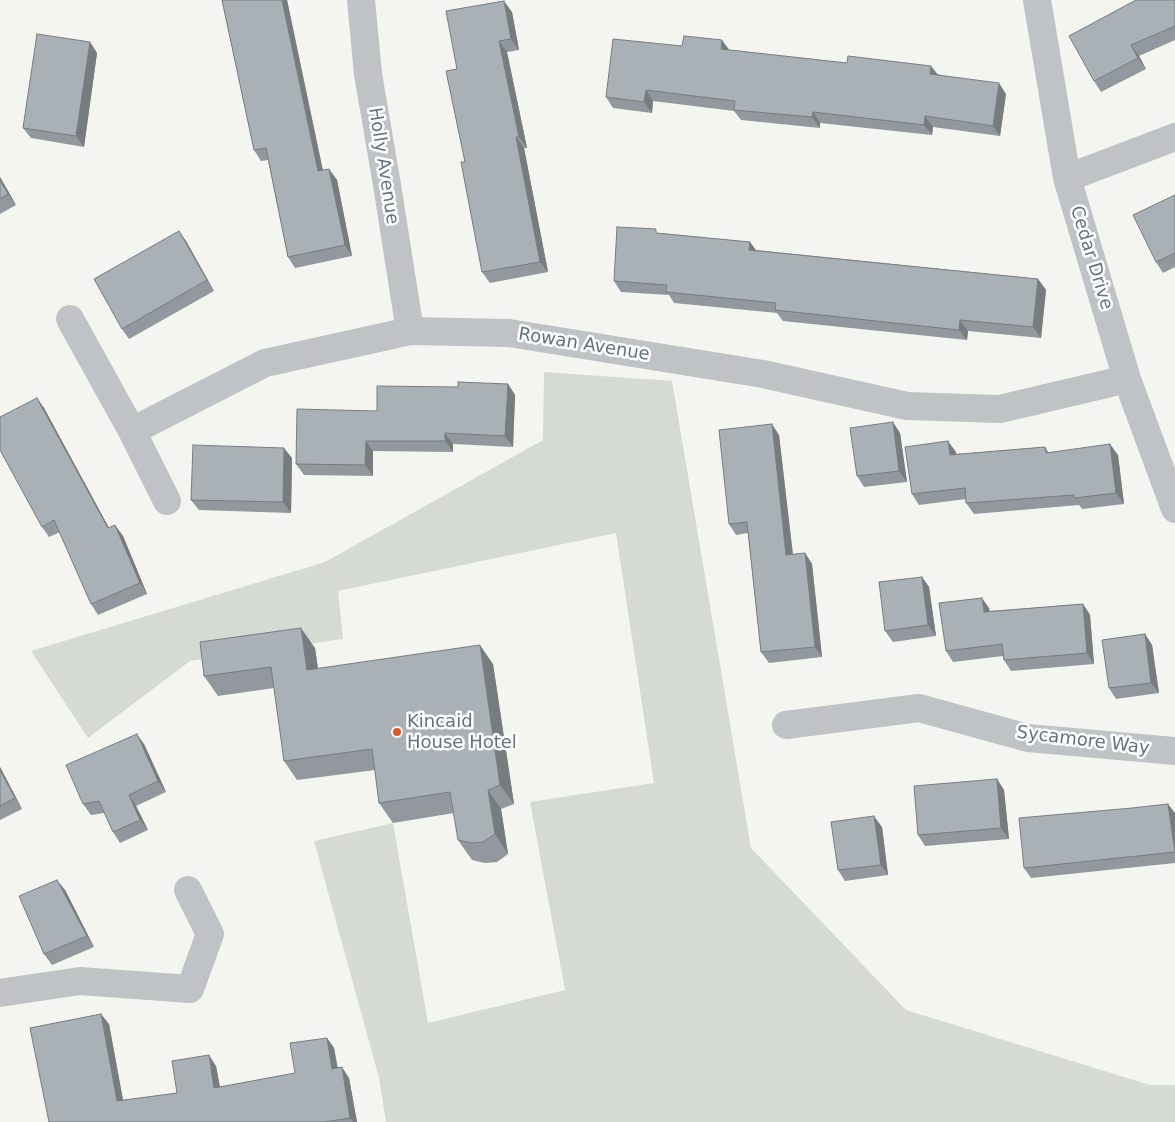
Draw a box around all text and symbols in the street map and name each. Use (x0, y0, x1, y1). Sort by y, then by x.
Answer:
street label: Holly Avenue (363, 106, 403, 226)
street label: Cedar Drive (1065, 204, 1117, 312)
street label: Rowan Avenue (517, 324, 651, 366)
place label: Kincaid House Hotel (407, 711, 517, 754)
street label: Sycamore Way (1015, 722, 1151, 760)
marker: Kincaid House Hotel (391, 726, 403, 738)

